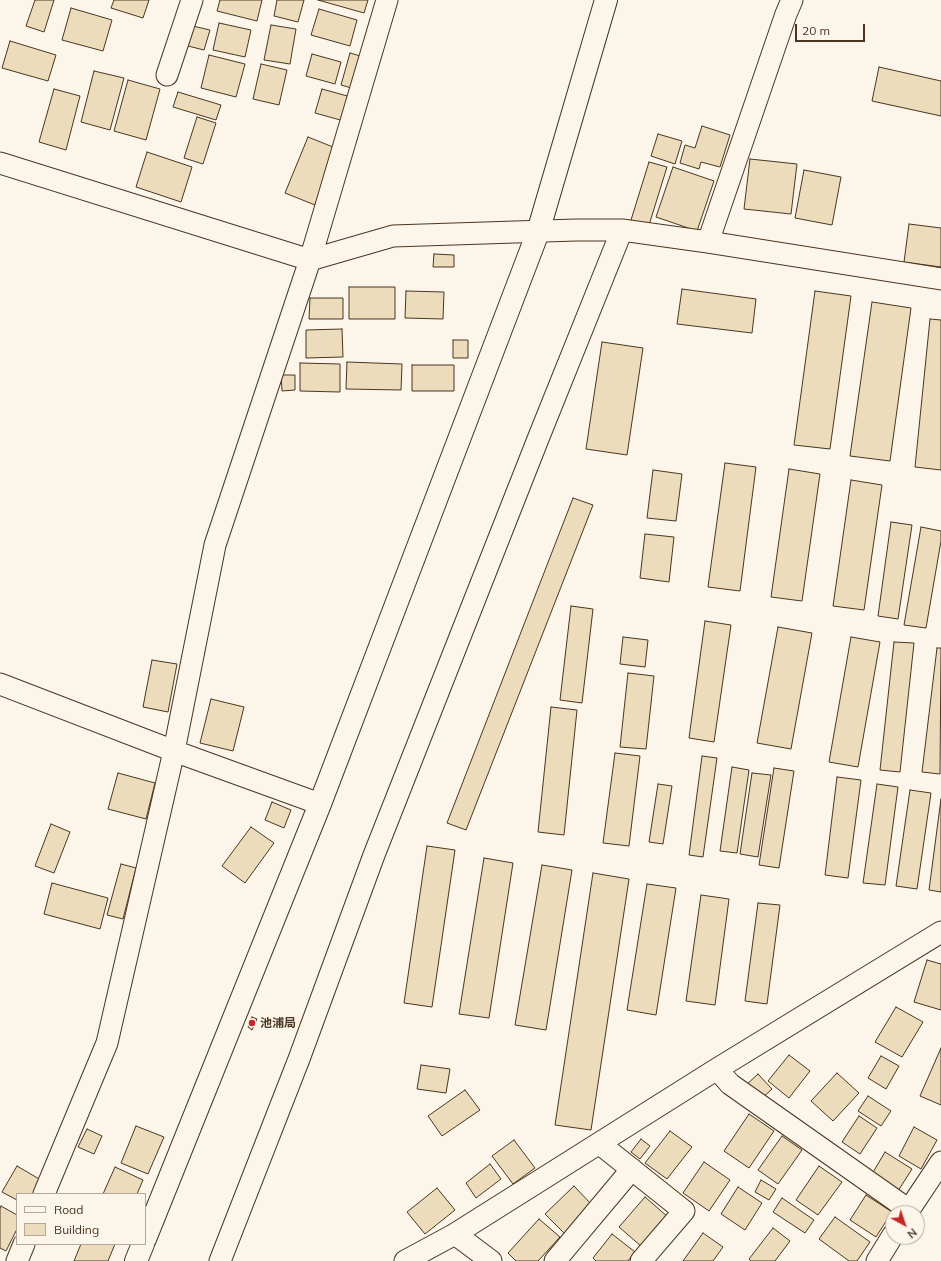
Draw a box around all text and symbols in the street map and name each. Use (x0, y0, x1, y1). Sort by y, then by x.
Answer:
scale bar (797, 16, 867, 42)
text: 20 m (802, 23, 830, 38)
place label: 池浦局 (260, 1016, 296, 1030)
marker: 池浦局 (247, 1018, 257, 1028)
legend (16, 1193, 146, 1245)
text: Road (54, 1202, 83, 1217)
north arrow (885, 1205, 925, 1245)
text: Building (54, 1222, 99, 1237)
text: N (904, 1225, 920, 1241)

